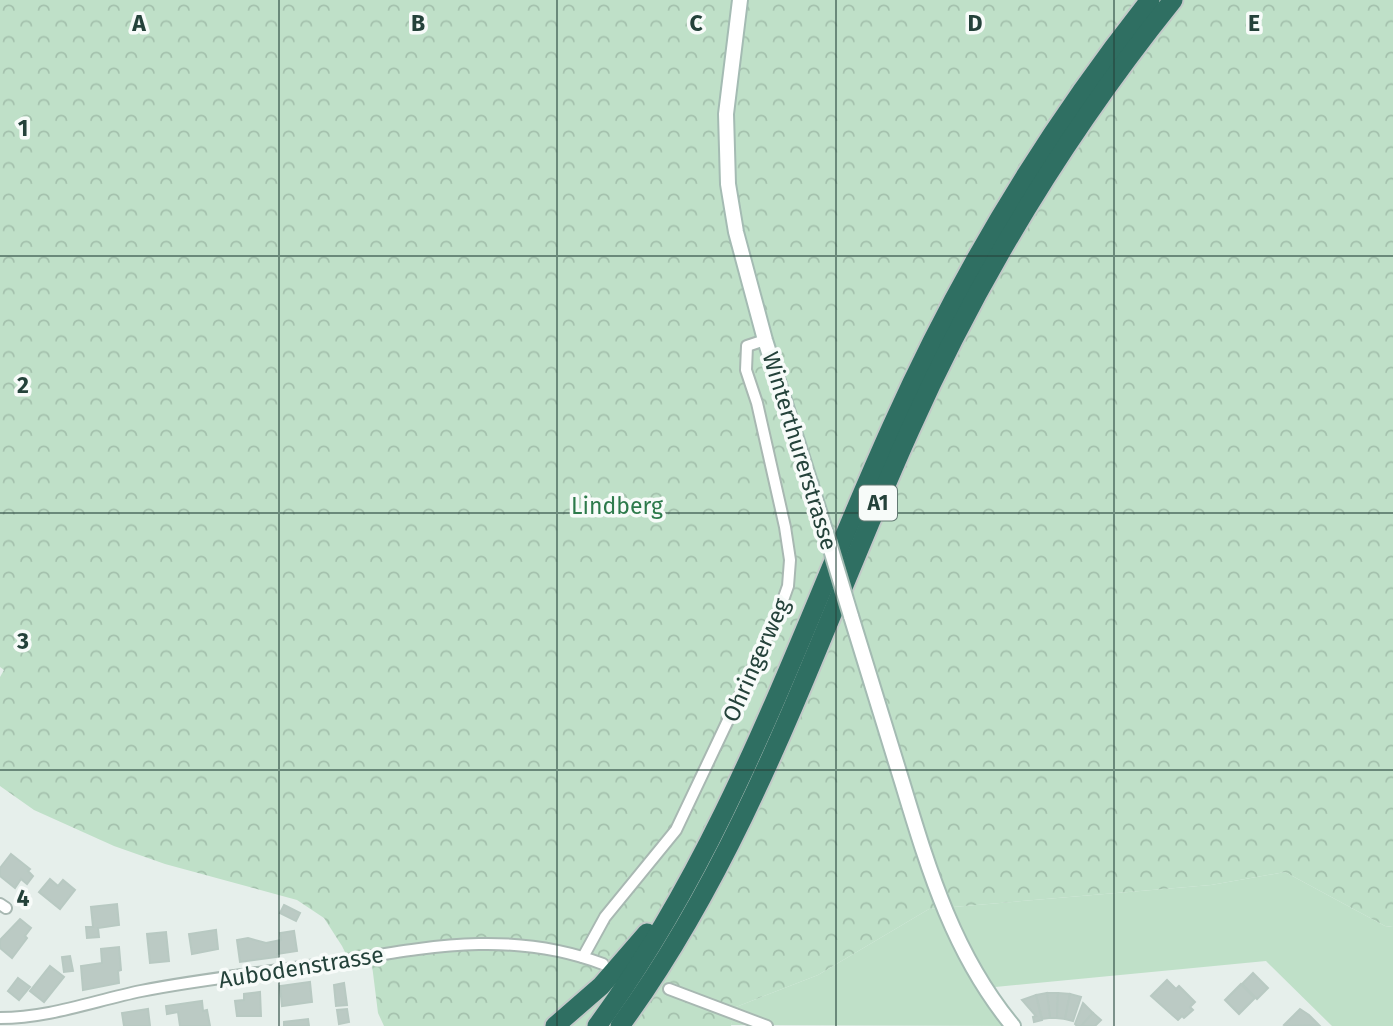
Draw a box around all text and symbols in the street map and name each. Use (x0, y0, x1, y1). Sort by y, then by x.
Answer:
text: A (131, 9, 146, 37)
text: B (411, 9, 425, 37)
text: C (689, 9, 703, 37)
text: D (968, 9, 983, 37)
text: E (1248, 9, 1260, 37)
text: 1 (18, 114, 28, 142)
street label: Winterthurerstrasse (757, 348, 843, 554)
text: 2 (17, 371, 29, 399)
road number: A1 (859, 486, 897, 520)
park label: Lindberg (571, 492, 663, 520)
street label: Ohringerweg (716, 594, 796, 726)
text: 3 (16, 627, 29, 655)
text: 4 (17, 884, 30, 912)
street label: Aubodenstrasse (217, 940, 385, 994)

